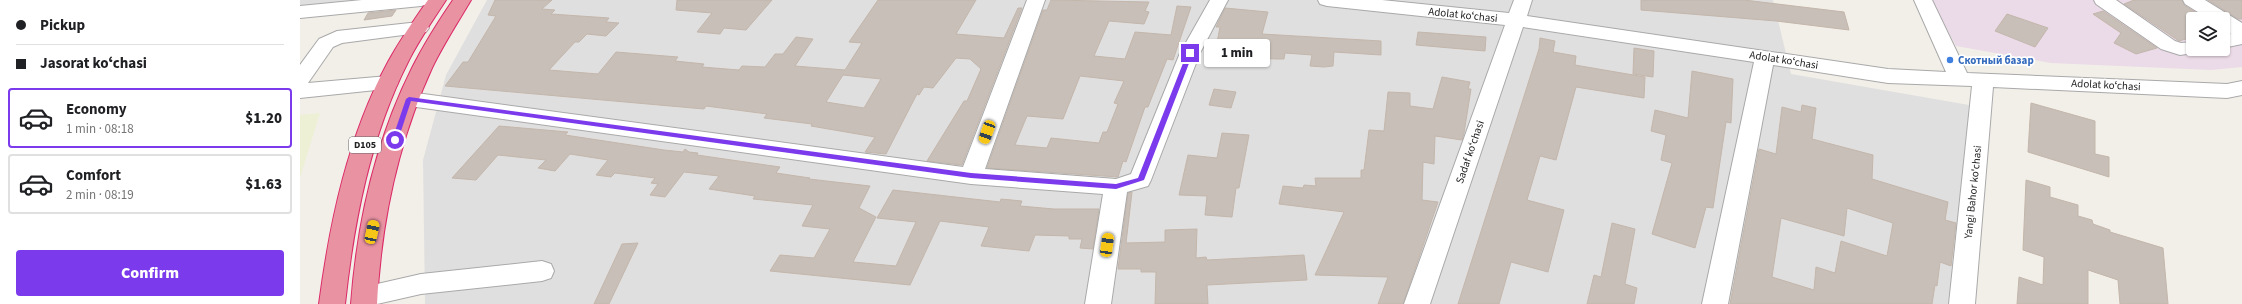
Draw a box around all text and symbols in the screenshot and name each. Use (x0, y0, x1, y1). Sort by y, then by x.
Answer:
street label: Adolat koʻchasi (1428, 4, 1498, 26)
map controls (2186, 12, 2230, 56)
button: layers (2186, 12, 2230, 56)
text: Pickup (40, 15, 85, 36)
callout: 1 min (1204, 39, 1270, 67)
route end (1181, 44, 1199, 62)
text: 1 min (1221, 44, 1253, 62)
street label: Adolat koʻchasi (1748, 47, 1820, 73)
text: Jasorat koʻchasi (40, 53, 147, 74)
place label: Скотный базар (1958, 53, 2034, 68)
marker: Скотный базар (1945, 55, 1955, 65)
street label: Adolat koʻchasi (2071, 76, 2141, 94)
text: Economy (66, 99, 127, 120)
icon: car (18, 100, 54, 136)
text: $1.20 (245, 108, 282, 129)
street label: Sadaf koʻchasi (1452, 118, 1488, 186)
car (977, 119, 997, 145)
text: 1 min · 08:18 (66, 120, 134, 138)
route start (386, 131, 404, 149)
road number: D105 (349, 137, 381, 153)
street label: Yangi Bahor ko'chasi (1961, 145, 1985, 240)
text: Comfort (66, 165, 121, 186)
icon: car (18, 166, 54, 202)
text: $1.63 (245, 174, 282, 195)
text: 2 min · 08:19 (66, 186, 134, 204)
car (364, 219, 380, 245)
car (1099, 232, 1115, 258)
button: Confirm (16, 250, 284, 296)

